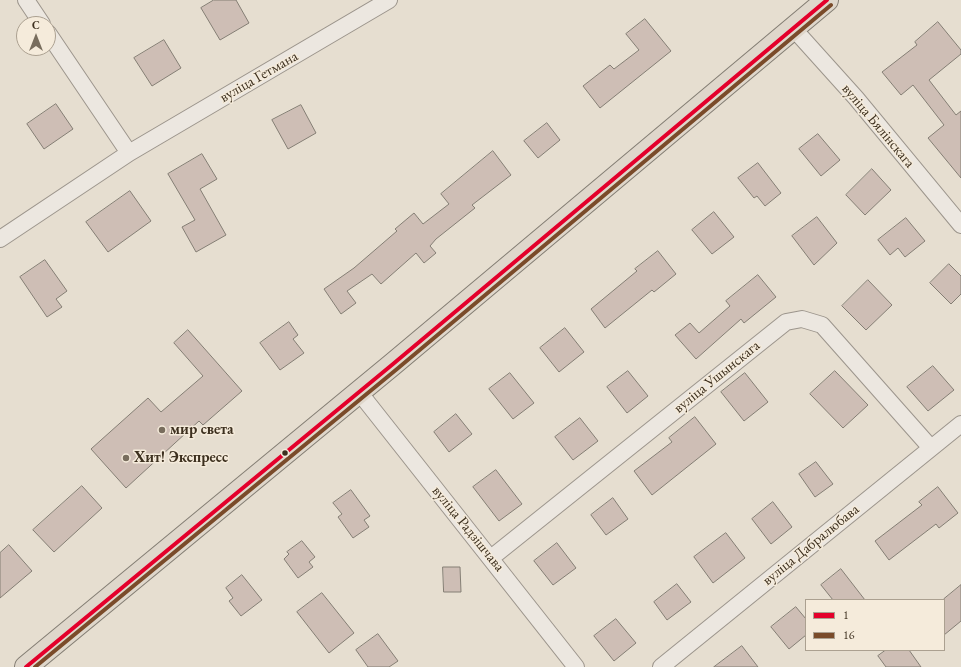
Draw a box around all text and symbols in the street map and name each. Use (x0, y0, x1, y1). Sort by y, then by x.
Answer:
north arrow (16, 16, 56, 56)
text: С (32, 18, 40, 32)
street label: вуліца Гетмана (217, 47, 301, 107)
street label: вуліца Бялінскага (838, 80, 918, 172)
street label: вуліца Ушынскага (670, 337, 764, 417)
place label: мир света (170, 421, 234, 439)
marker: мир света (157, 425, 167, 435)
unlabelled marker (280, 448, 290, 458)
place label: Хит! Экспресс (134, 449, 228, 467)
marker: Хит! Экспресс (121, 453, 131, 463)
street label: вуліца Радзішчава (428, 483, 508, 575)
street label: вуліца Дабралюбава (759, 501, 863, 589)
legend (805, 599, 945, 651)
text: 1 (843, 607, 849, 623)
text: 16 (843, 627, 855, 643)

